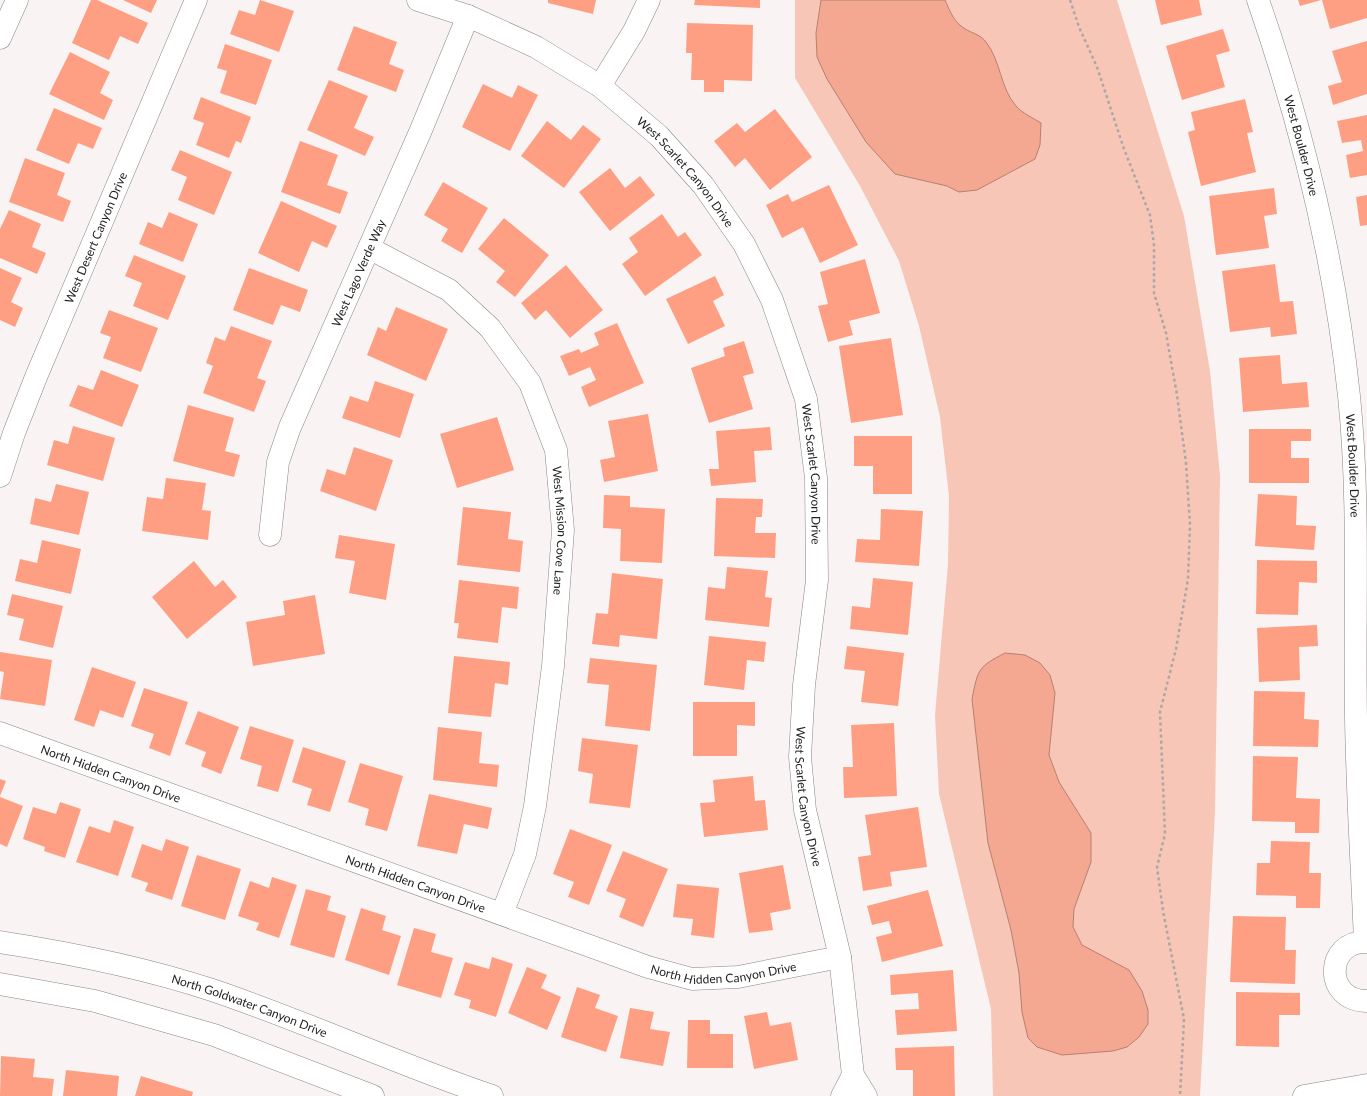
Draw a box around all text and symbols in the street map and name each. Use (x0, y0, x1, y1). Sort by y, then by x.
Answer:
street label: West Boulder Drive (1281, 93, 1322, 197)
street label: West Scarlet Canyon Drive (634, 113, 737, 230)
street label: West Desert Canyon Drive (61, 170, 130, 305)
street label: West Lago Verde Way (328, 216, 389, 329)
street label: West Scarlet Canyon Drive (799, 403, 824, 545)
street label: West Boulder Drive (1343, 413, 1363, 518)
street label: West Mission Cove Lane (550, 465, 571, 596)
street label: West Scarlet Canyon Drive (793, 726, 826, 868)
street label: North Hidden Canyon Drive (39, 741, 183, 805)
street label: North Hidden Canyon Drive (344, 851, 488, 915)
street label: North Hidden Canyon Drive (649, 958, 798, 986)
street label: North Goldwater Canyon Drive (170, 971, 330, 1040)

